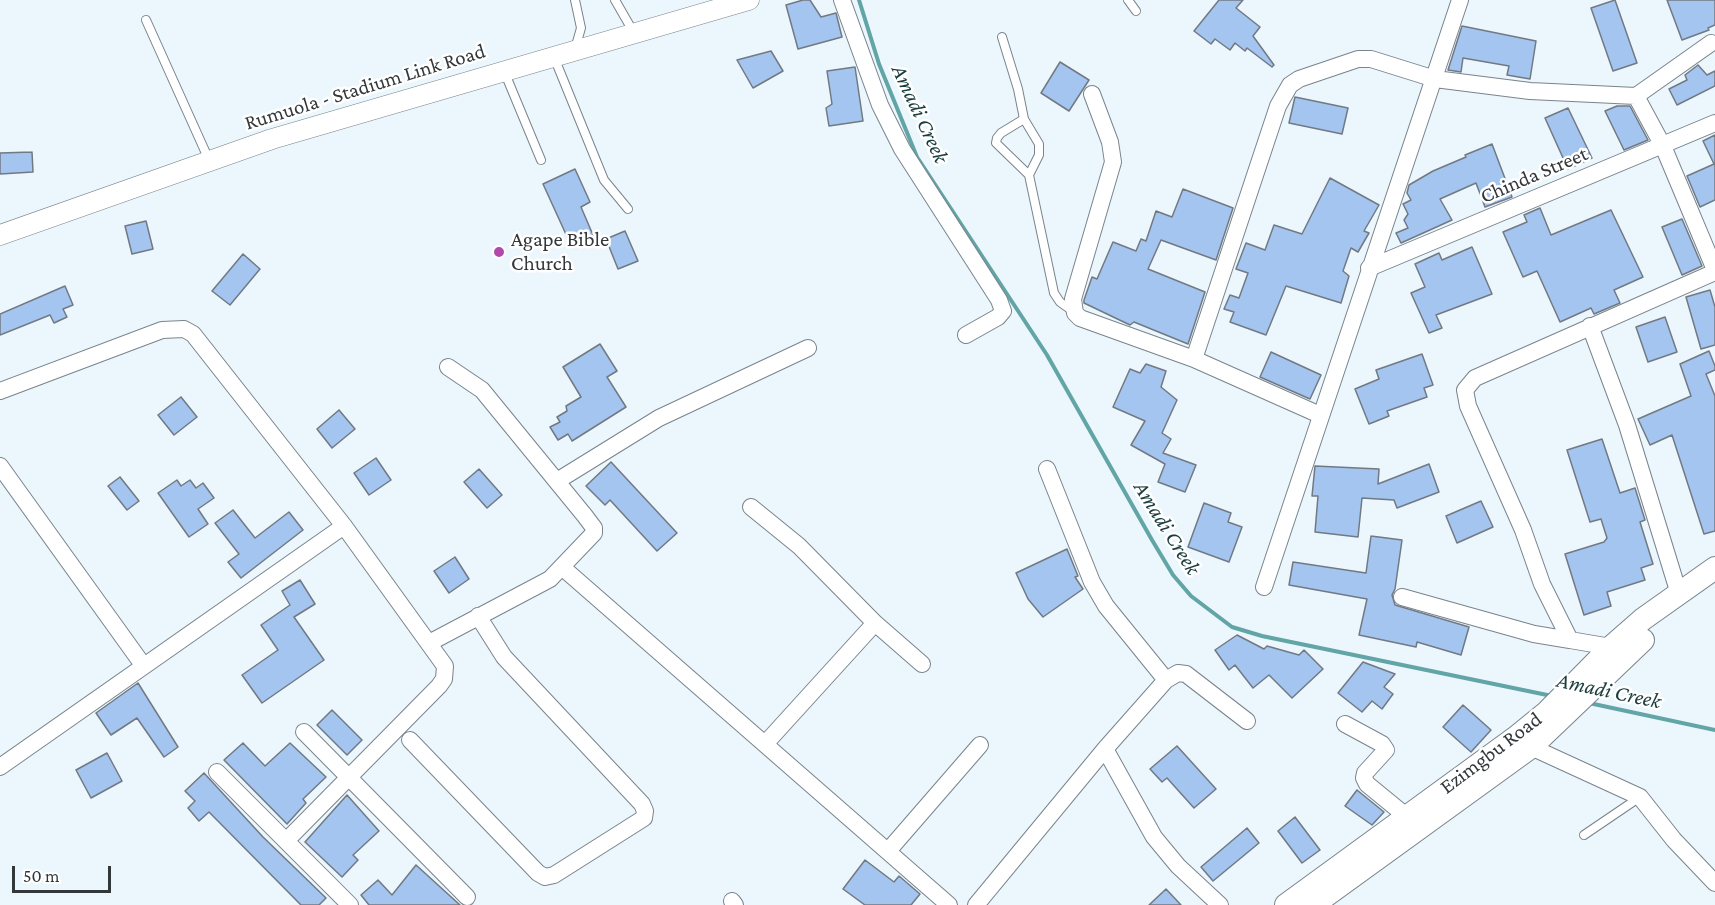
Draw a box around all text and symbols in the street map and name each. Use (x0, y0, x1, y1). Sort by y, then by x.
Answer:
street label: Rumuola - Stadium Link Road (242, 38, 488, 136)
water label: Amadi Creek (886, 60, 954, 168)
street label: Chinda Street (1476, 141, 1592, 209)
place label: Agape Bible Church (511, 227, 609, 277)
marker: Agape Bible Church (492, 245, 506, 259)
water label: Amadi Creek (1128, 476, 1206, 580)
water label: Amadi Creek (1555, 667, 1663, 715)
street label: Ezimgbu Road (1435, 707, 1547, 799)
scale bar (15, 854, 114, 892)
text: 50 m (23, 866, 60, 886)

